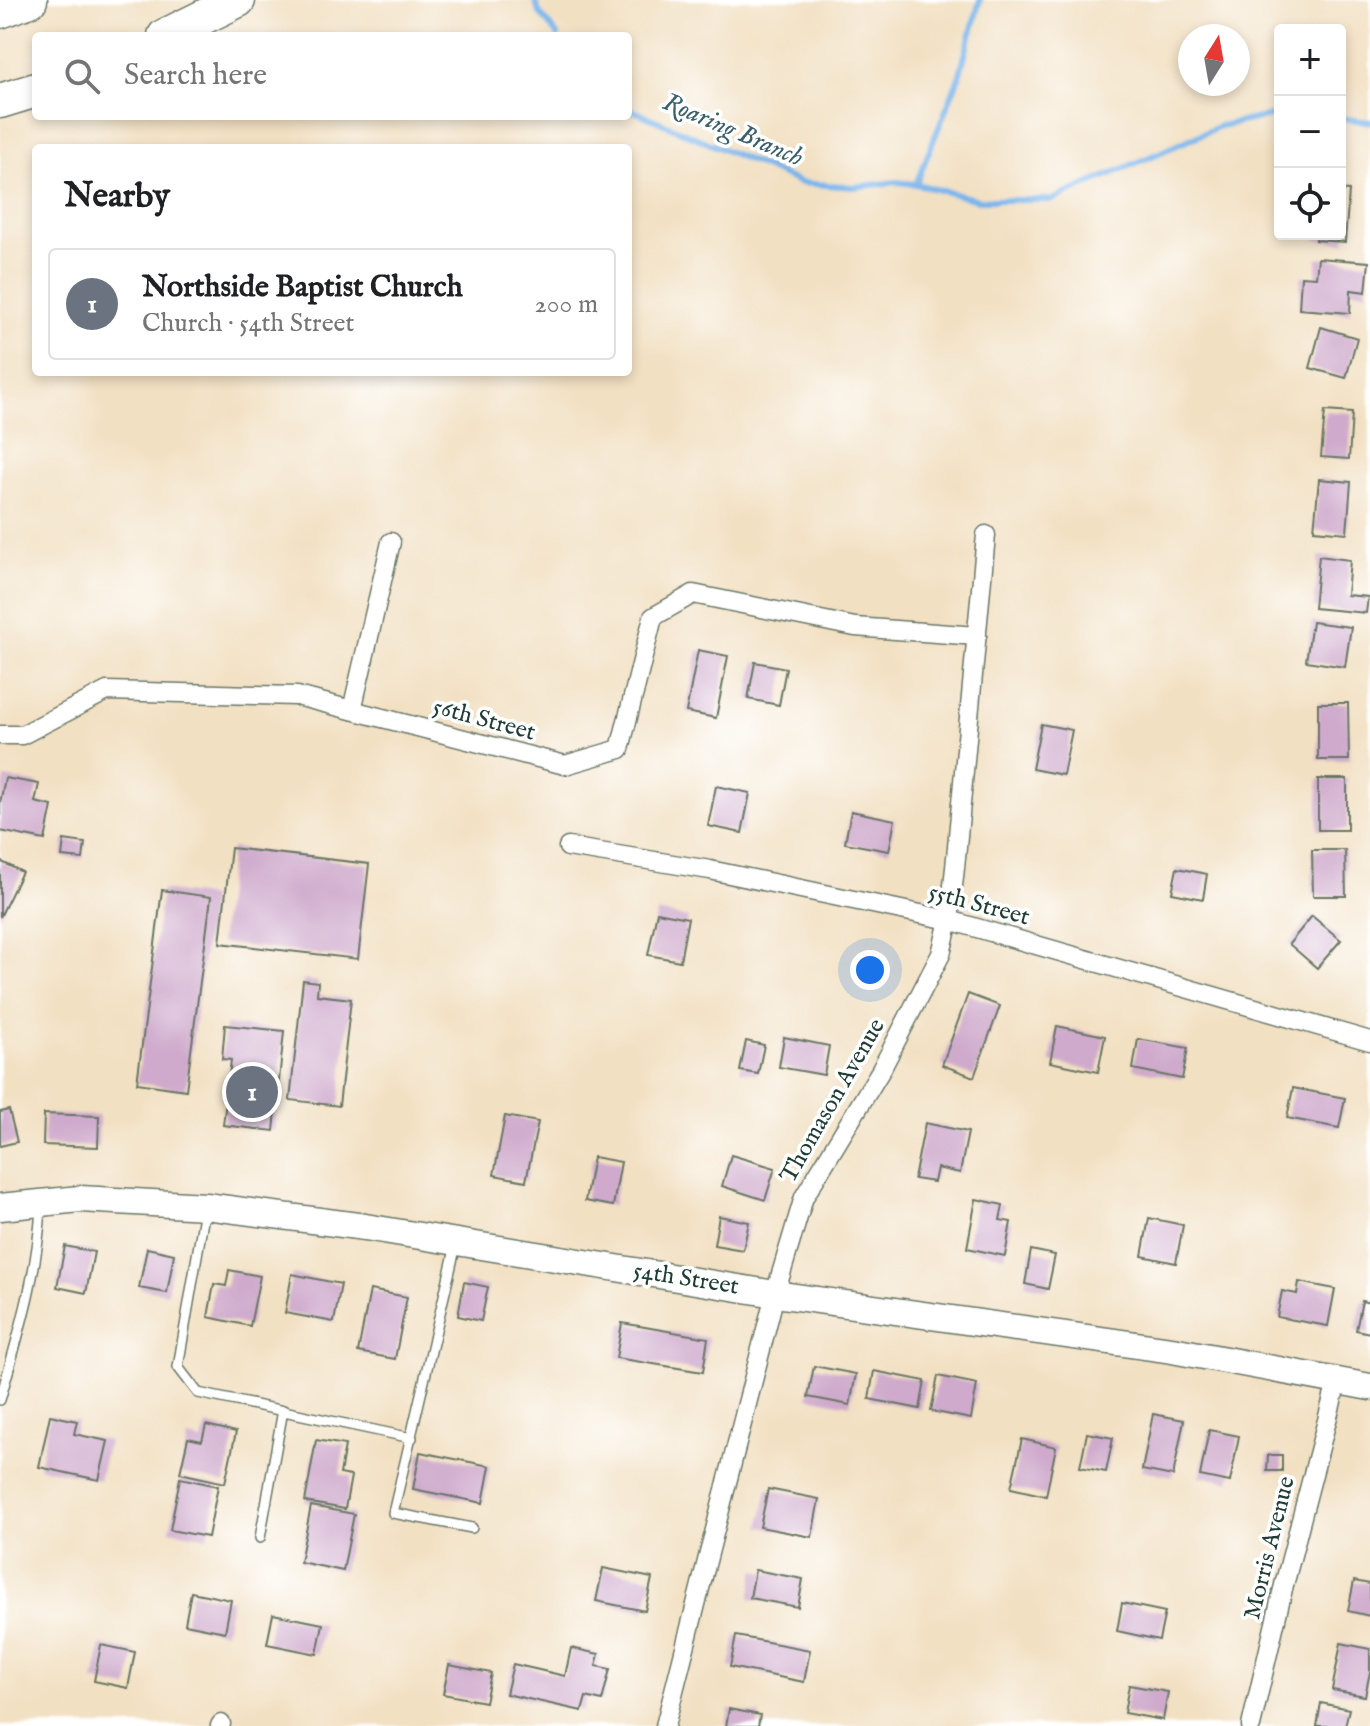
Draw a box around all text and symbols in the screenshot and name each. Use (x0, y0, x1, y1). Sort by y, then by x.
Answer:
north arrow (1178, 24, 1250, 96)
map controls (1274, 24, 1346, 240)
button: + (1274, 24, 1346, 96)
search box (32, 32, 632, 120)
icon: search (60, 54, 104, 98)
text: Search here (124, 57, 267, 95)
water label: Roaring Branch (658, 86, 808, 175)
button: − (1274, 96, 1346, 168)
button: locate (1274, 168, 1346, 240)
text: Nearby (64, 175, 170, 218)
text: Northside Baptist Church (142, 269, 463, 307)
text: 1 (87, 288, 97, 321)
text: 200 m (534, 288, 598, 321)
text: Church · 54th Street (142, 307, 354, 340)
street label: 56th Street (429, 691, 539, 749)
street label: 55th Street (925, 877, 1033, 933)
your location (850, 950, 890, 990)
street label: Thomason Avenue (773, 1013, 893, 1189)
pin: 1 (226, 1062, 278, 1122)
street label: 54th Street (631, 1255, 741, 1303)
street label: Morris Avenue (1237, 1473, 1303, 1623)

